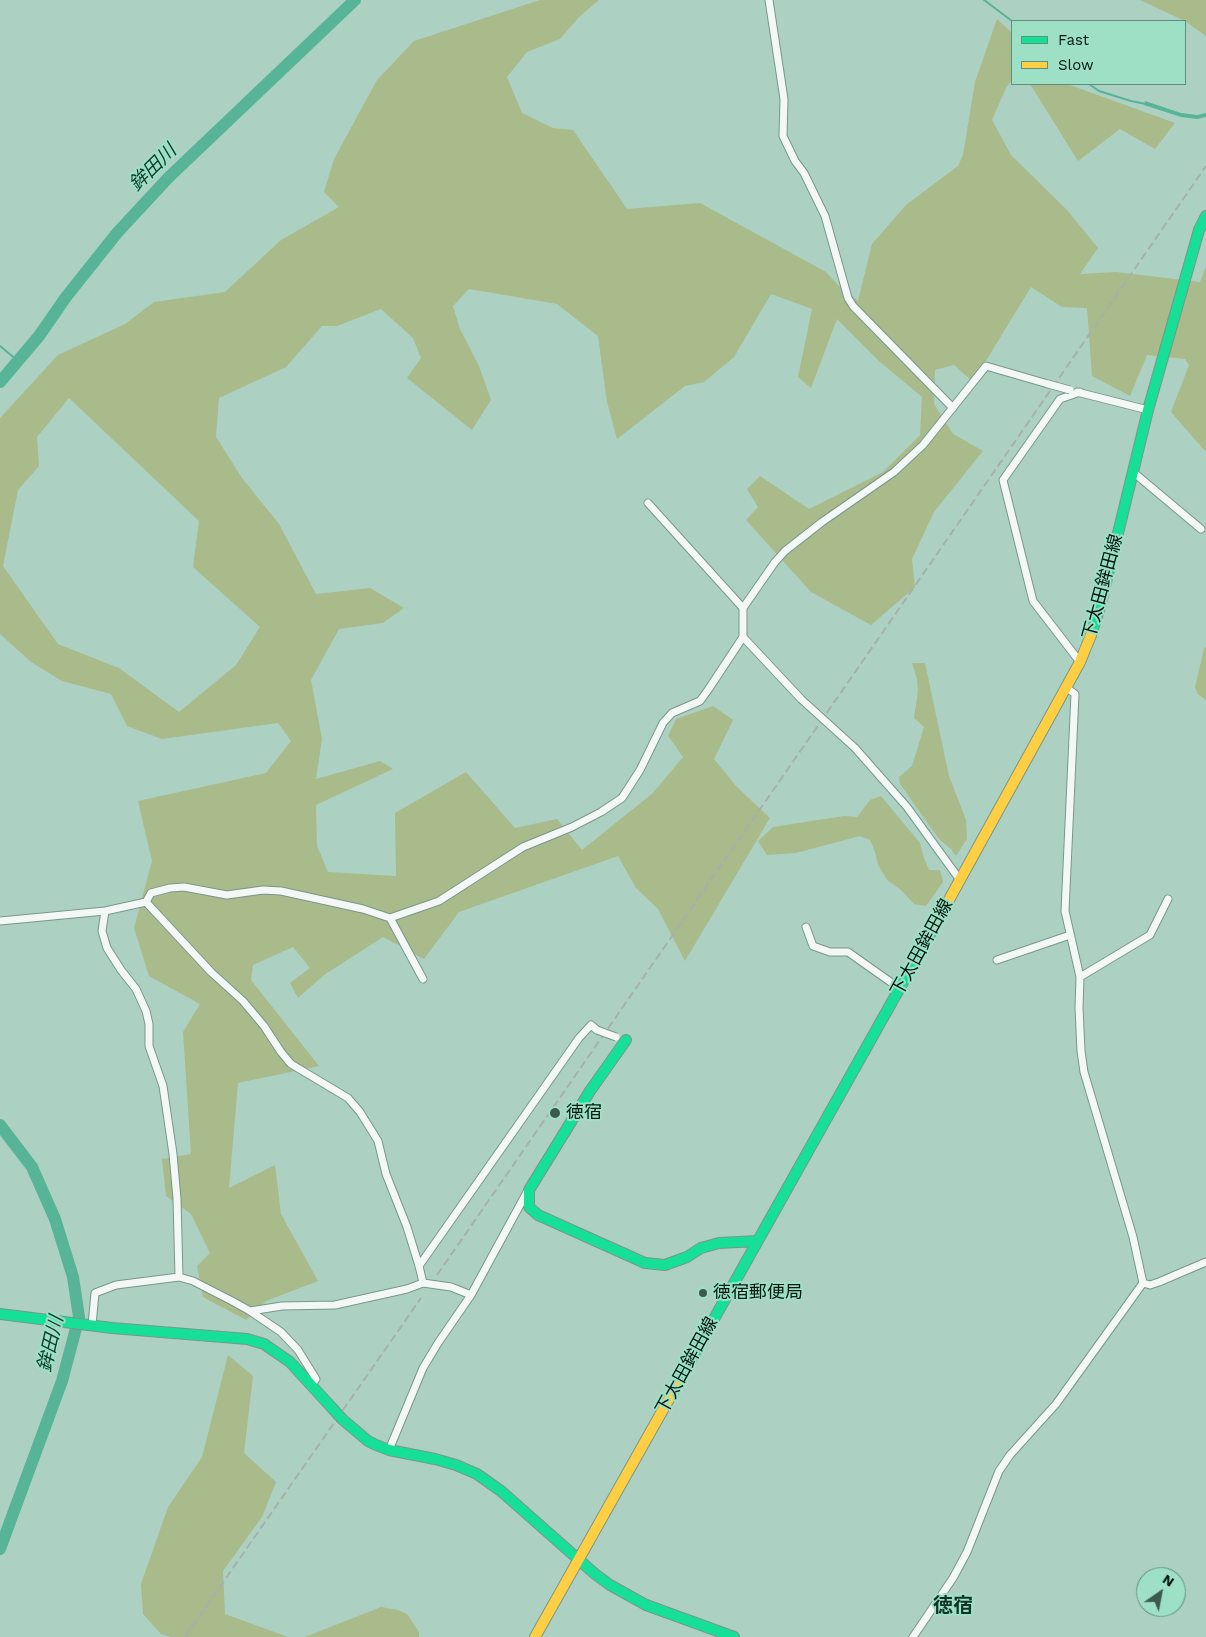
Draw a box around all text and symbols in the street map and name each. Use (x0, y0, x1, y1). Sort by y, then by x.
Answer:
legend (1011, 20, 1186, 85)
text: Fast (1058, 31, 1089, 49)
text: Slow (1058, 56, 1094, 74)
water label: 鉾田川 (125, 140, 181, 196)
street label: 下太田鉾田線 (1079, 532, 1127, 642)
street label: 下太田鉾田線 (886, 896, 958, 1000)
place label: 徳宿 (566, 1102, 602, 1124)
marker: 徳宿 (548, 1106, 562, 1120)
place label: 徳宿郵便局 (713, 1282, 803, 1304)
marker: 徳宿郵便局 (697, 1287, 709, 1299)
water label: 鉾田川 (33, 1314, 69, 1374)
street label: 下太田鉾田線 (651, 1314, 723, 1418)
north arrow (1136, 1567, 1186, 1617)
text: N (1160, 1571, 1177, 1590)
district label: 徳宿 (933, 1594, 973, 1618)

